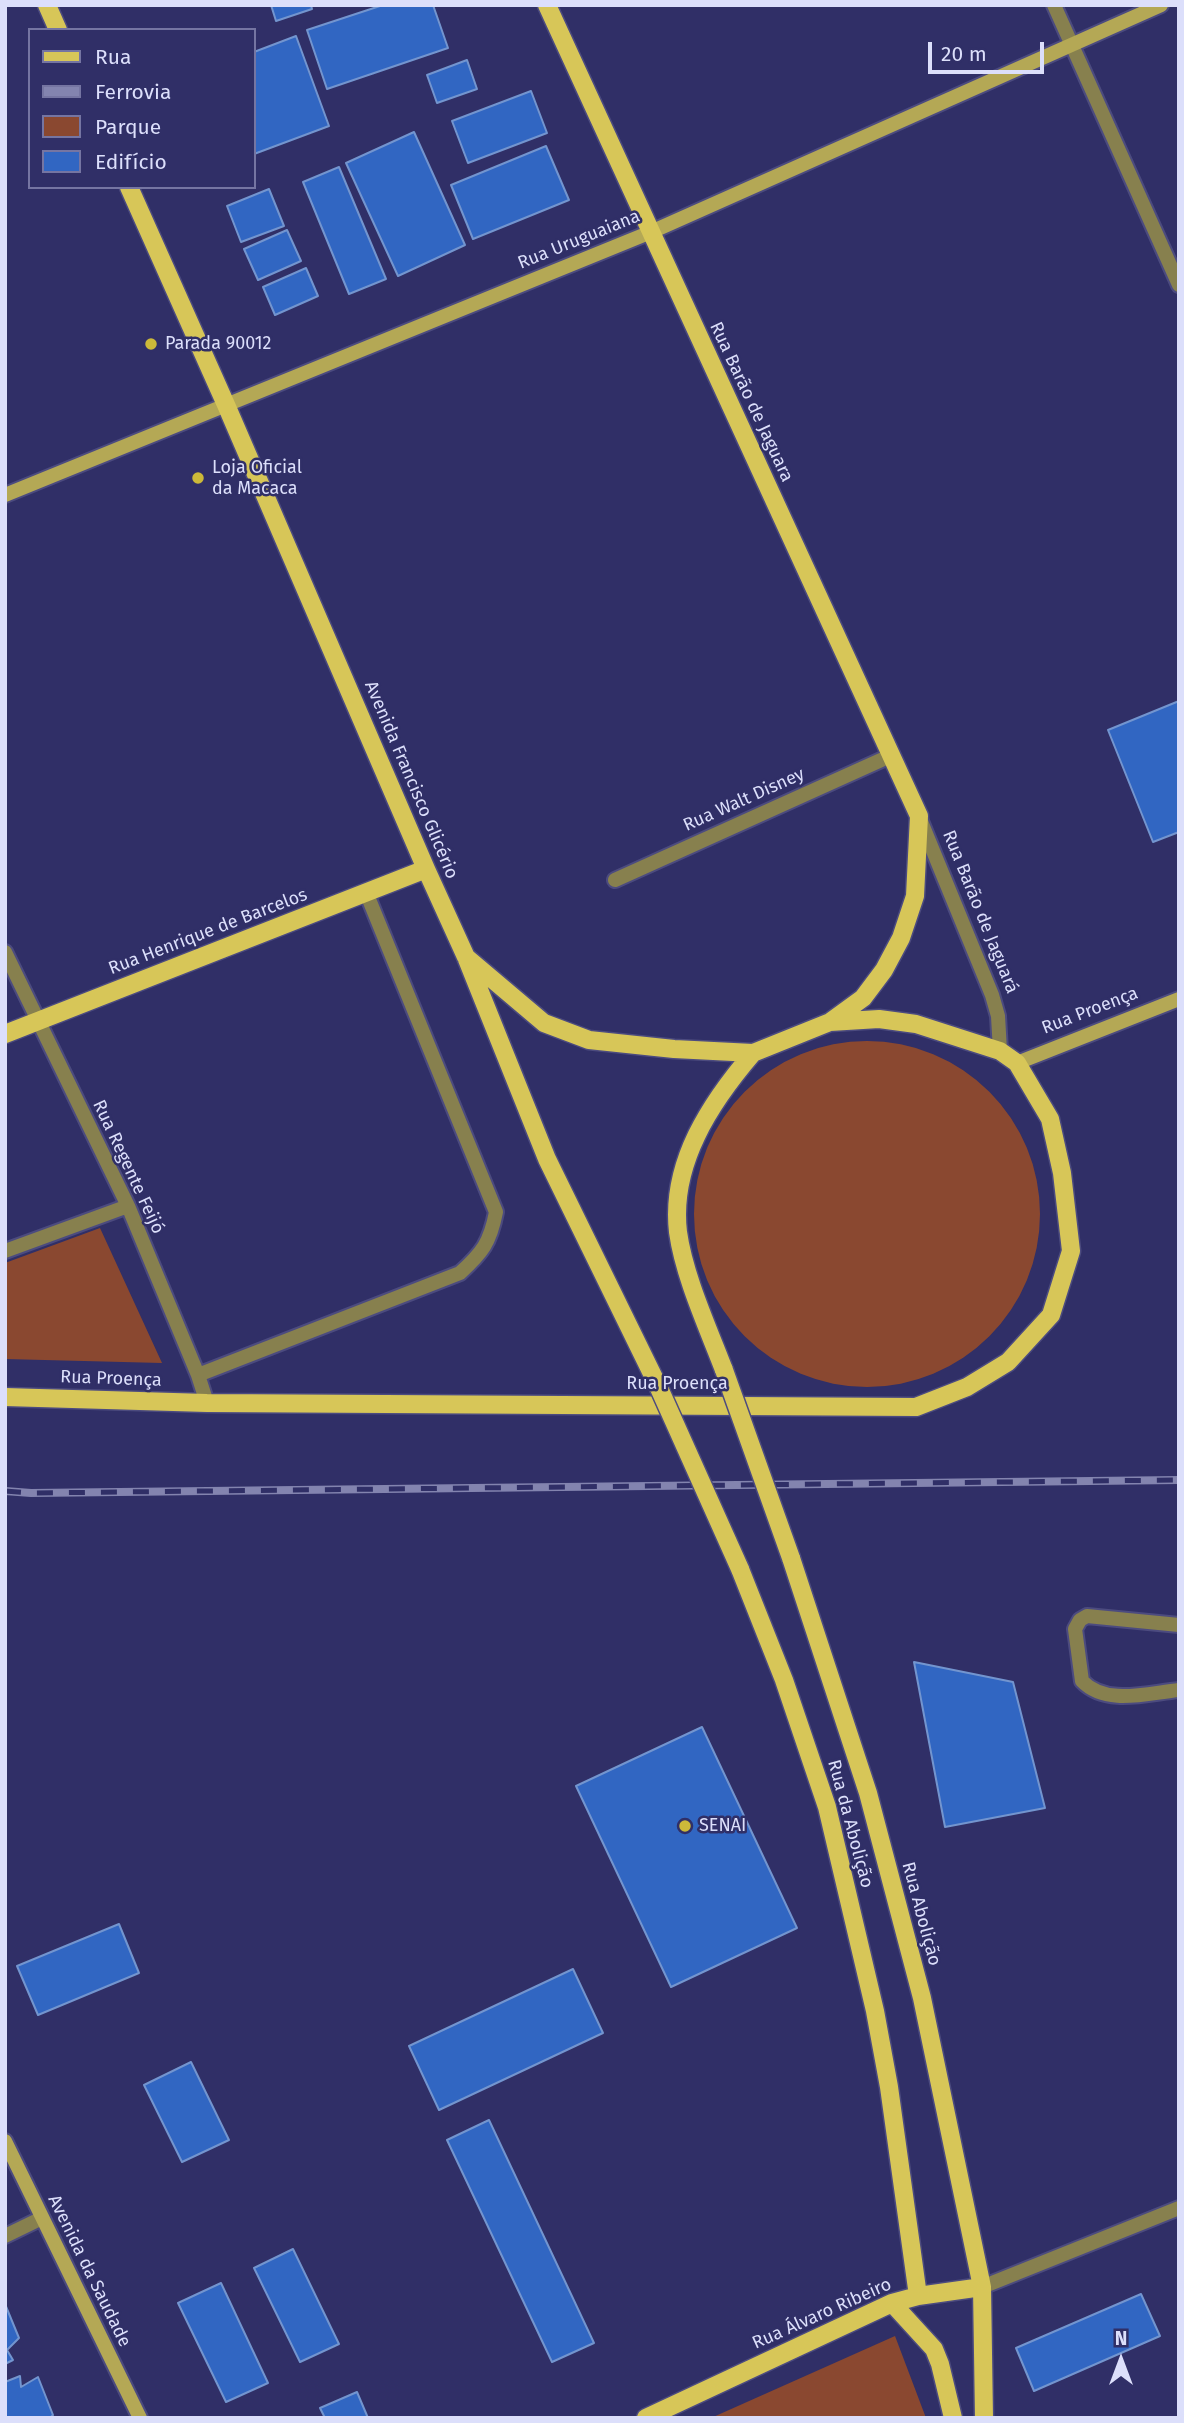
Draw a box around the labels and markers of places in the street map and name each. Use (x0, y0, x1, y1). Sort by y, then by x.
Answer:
place label: Parada 90012 (165, 333, 271, 355)
marker: Parada 90012 (143, 336, 159, 352)
place label: Loja Oficial da Macaca (212, 457, 302, 500)
marker: Loja Oficial da Macaca (190, 470, 206, 486)
place label: SENAI (699, 1815, 746, 1837)
marker: SENAI (677, 1818, 693, 1834)

